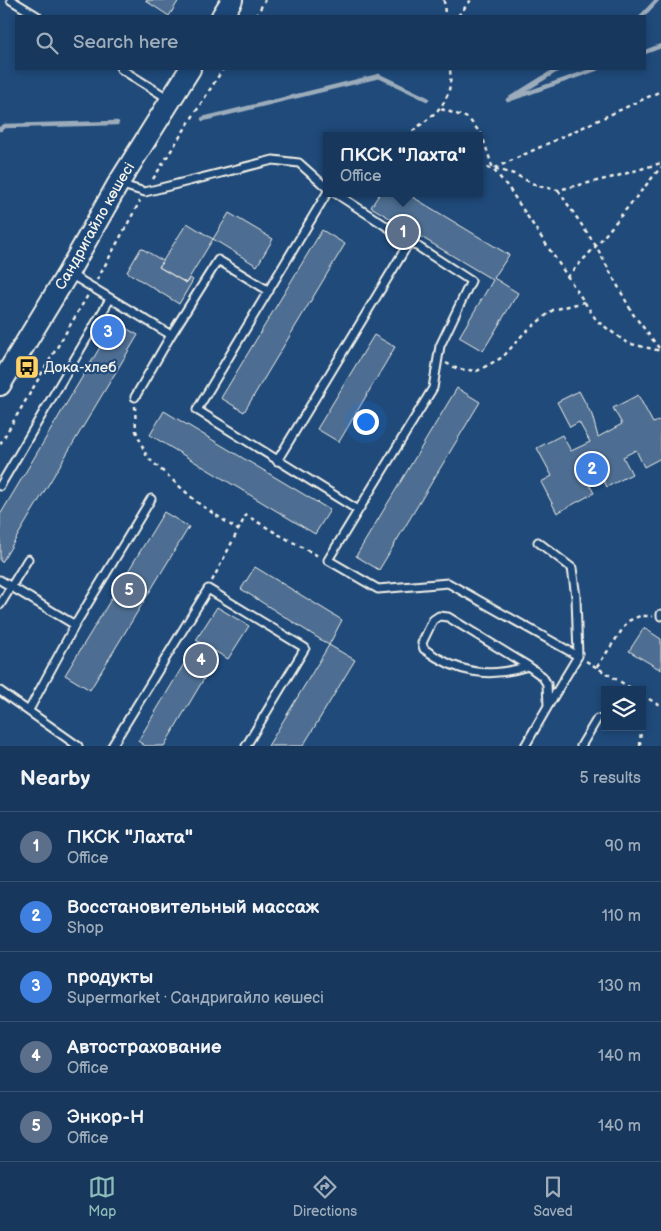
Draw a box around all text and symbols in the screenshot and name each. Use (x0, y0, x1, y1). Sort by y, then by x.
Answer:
search box (15, 15, 646, 70)
icon: search (33, 29, 61, 57)
text: Search here (73, 31, 178, 54)
popup (323, 132, 483, 197)
text: ПКСК "Лахта" (340, 144, 466, 167)
street label: Сандригайло көшесі (51, 159, 139, 294)
text: Office (340, 167, 382, 186)
pin: 1 (387, 213, 419, 251)
pin: 3 (92, 313, 124, 351)
bus stop icon: Дока-хлеб (14, 354, 40, 380)
place label: Дока-хлеб (44, 358, 116, 377)
your location (353, 409, 379, 435)
pin: 2 (576, 450, 608, 488)
pin: 5 (113, 571, 145, 609)
pin: 4 (185, 641, 217, 679)
map controls (601, 686, 646, 731)
button: layers (601, 686, 646, 731)
text: Nearby (20, 766, 90, 791)
text: 5 results (579, 769, 641, 788)
text: ПКСК "Лахта" (67, 826, 193, 849)
text: 1 (33, 837, 39, 856)
text: 90 m (605, 837, 641, 856)
text: Office (67, 849, 109, 868)
text: Восстановительный массаж (67, 896, 319, 919)
text: 2 (31, 907, 41, 926)
text: 110 m (602, 907, 641, 926)
text: Shop (67, 919, 104, 938)
text: продукты (67, 966, 153, 989)
text: 3 (31, 977, 41, 996)
text: 130 m (598, 977, 641, 996)
text: Supermarket · Сандригайло көшесі (67, 989, 324, 1008)
text: Автострахование (67, 1036, 222, 1059)
text: 4 (31, 1047, 41, 1066)
text: 140 m (598, 1047, 641, 1066)
text: Office (67, 1059, 109, 1078)
text: Энкор-Н (67, 1106, 145, 1129)
text: 5 (31, 1117, 41, 1136)
text: 140 m (598, 1117, 641, 1136)
text: Office (67, 1129, 109, 1148)
tab: Map (88, 1173, 116, 1220)
tab: Directions (293, 1173, 357, 1220)
tab: Saved (533, 1173, 573, 1220)

